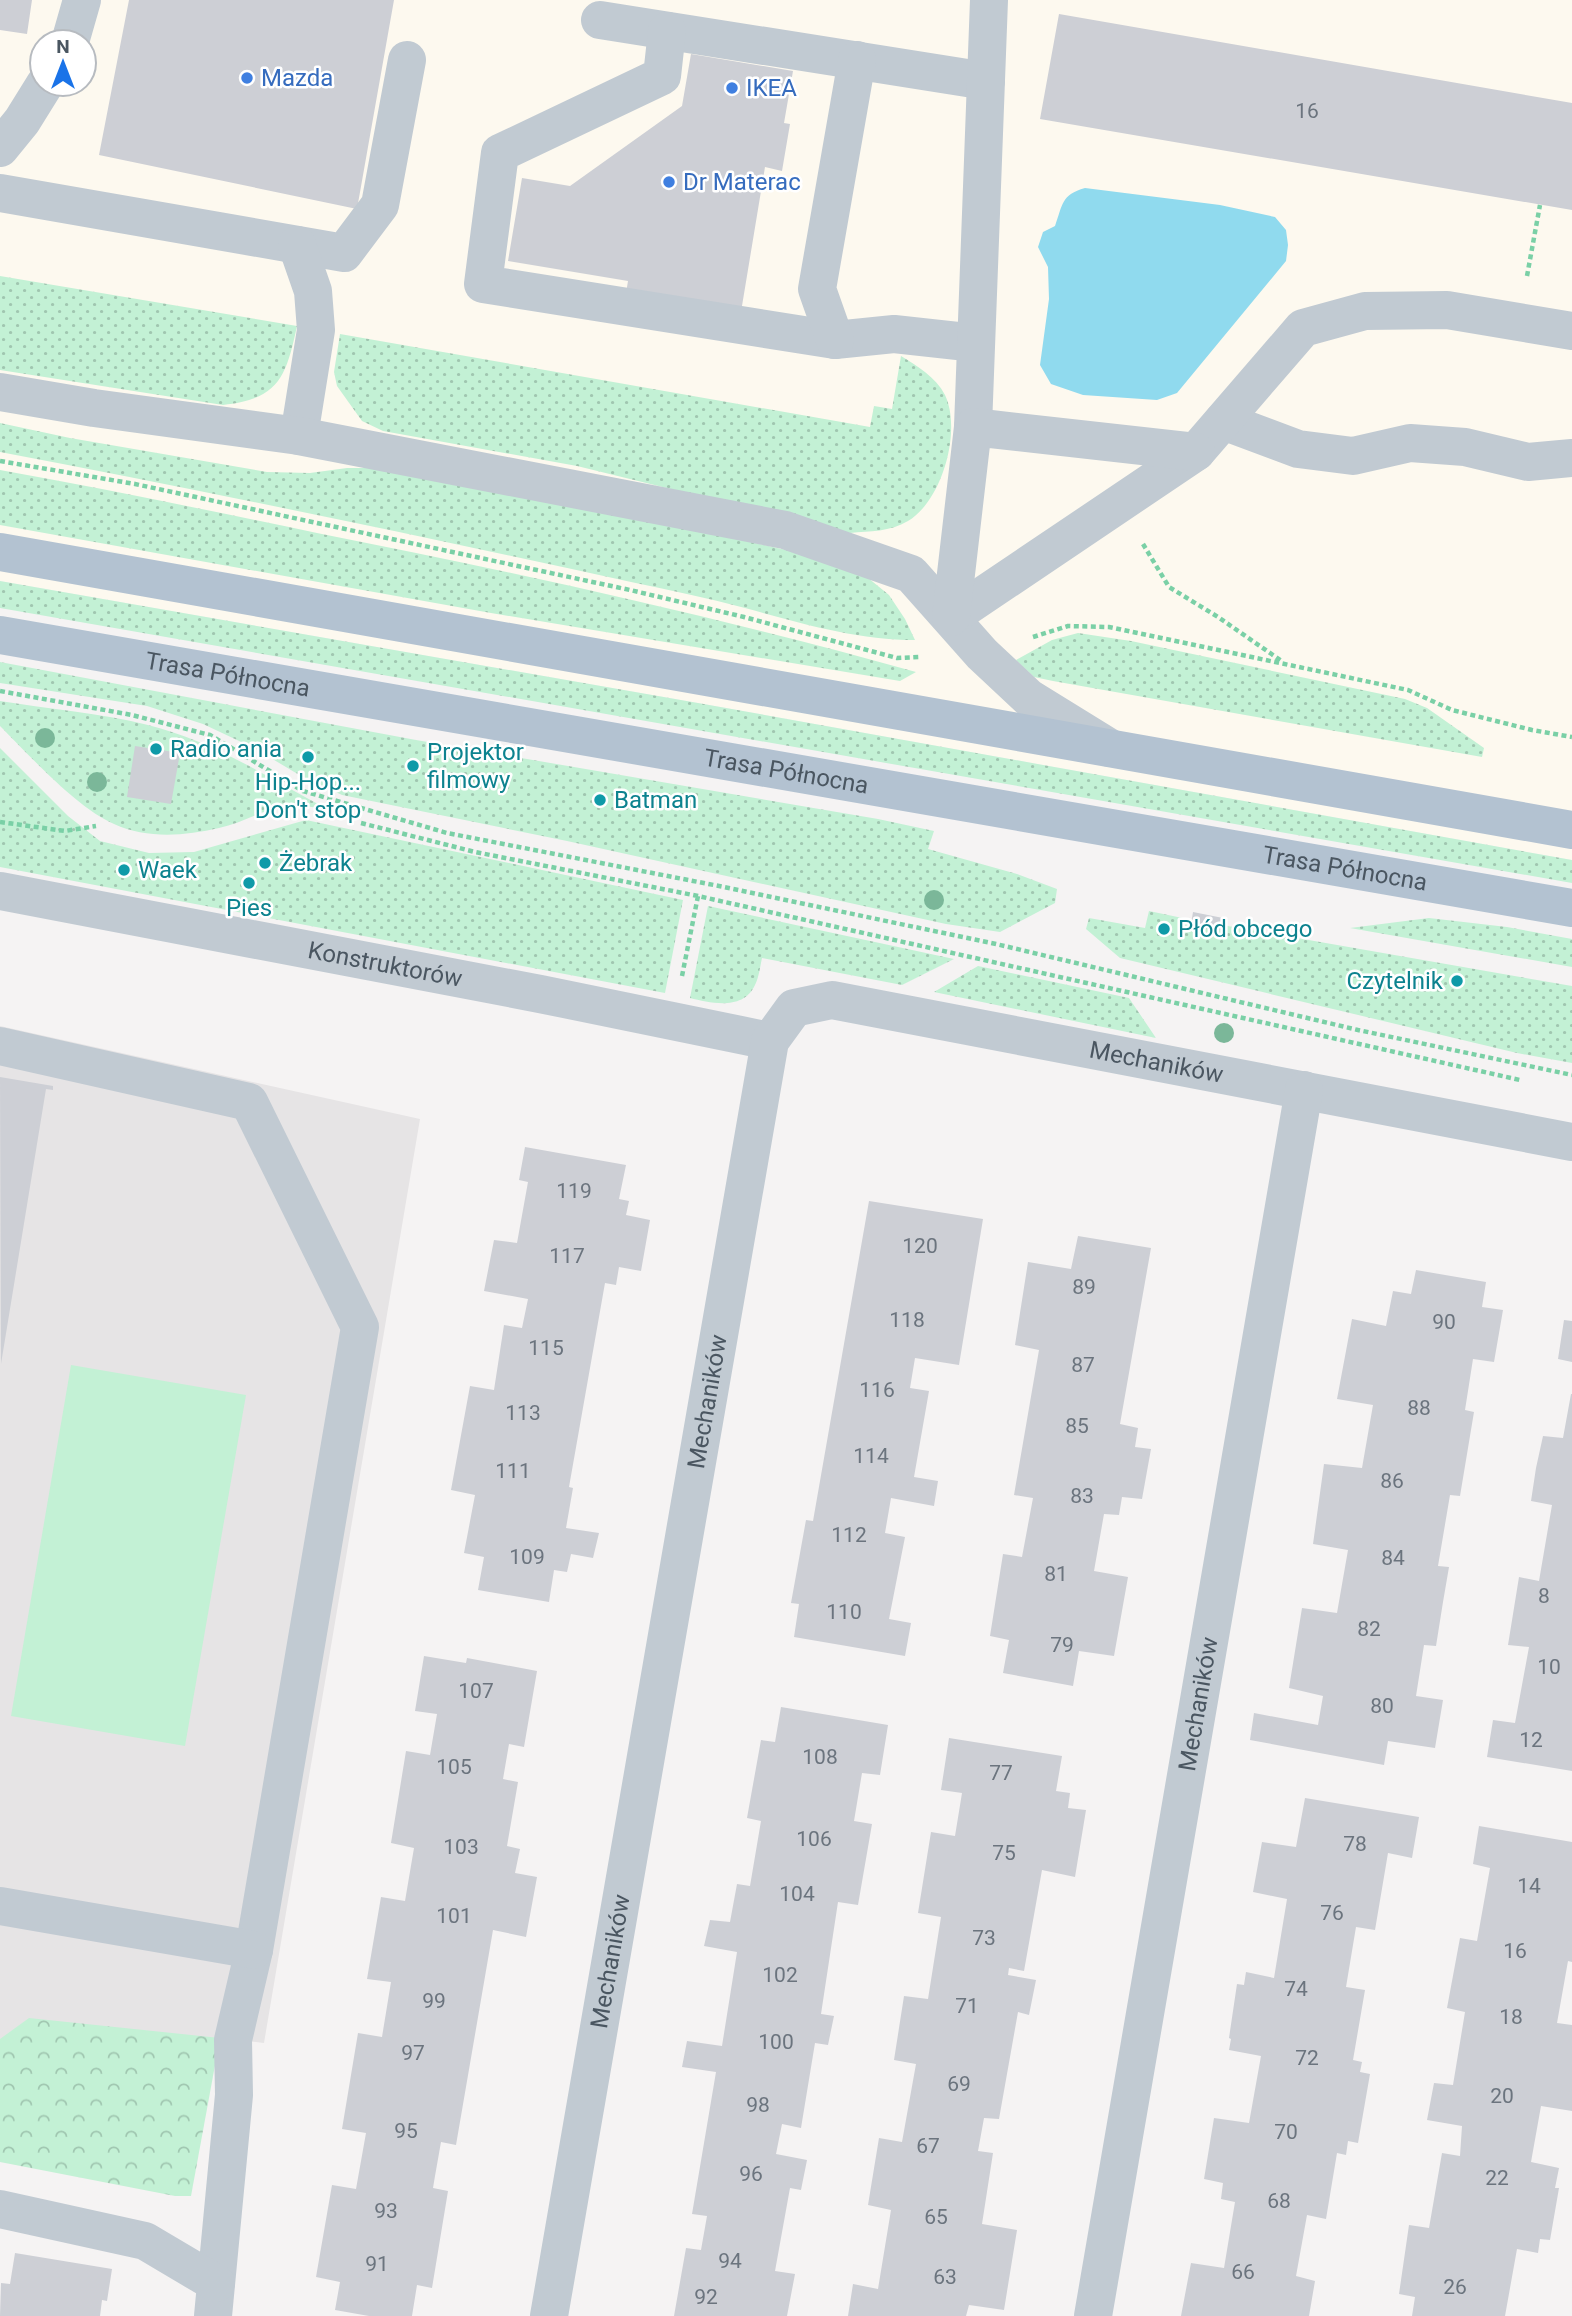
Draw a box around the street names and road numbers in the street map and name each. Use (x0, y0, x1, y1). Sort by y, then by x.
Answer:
street label: Trasa Północna (143, 646, 312, 703)
street label: Trasa Północna (702, 743, 871, 800)
street label: Trasa Północna (1260, 841, 1429, 897)
street label: Konstruktorów (306, 936, 465, 993)
street label: Mechaników (1087, 1036, 1226, 1089)
street label: Mechaników (682, 1332, 733, 1471)
street label: Mechaników (1173, 1635, 1224, 1773)
street label: Mechaników (585, 1892, 636, 2030)

